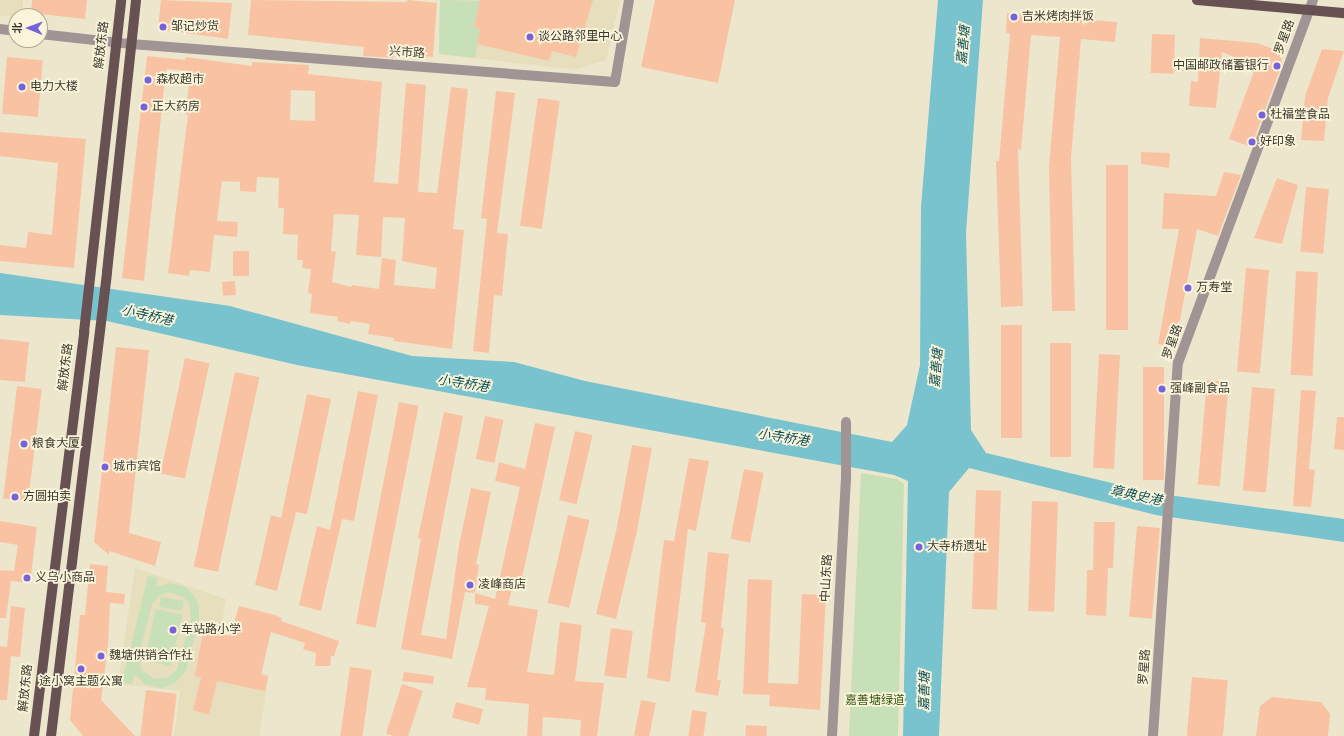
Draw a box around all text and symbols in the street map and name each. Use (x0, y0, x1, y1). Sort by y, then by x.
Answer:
north arrow (8, 8, 48, 48)
place label: 吉米烤肉拌饭 (1022, 10, 1094, 24)
marker: 吉米烤肉拌饭 (1009, 12, 1019, 22)
street label: 罗星路 (1272, 18, 1298, 56)
street label: 解放东路 (92, 20, 112, 70)
place label: 邹记炒货 (171, 20, 219, 34)
text: 北 (10, 22, 24, 33)
marker: 邹记炒货 (158, 22, 168, 32)
water label: 嘉善塘 (955, 25, 973, 65)
place label: 谈公路邻里中心 (538, 30, 622, 44)
marker: 谈公路邻里中心 (525, 32, 535, 42)
street label: 兴市路 (389, 45, 425, 61)
place label: 中国邮政储蓄银行 (1173, 59, 1269, 73)
marker: 中国邮政储蓄银行 (1272, 61, 1282, 71)
place label: 森权超市 (156, 73, 204, 87)
marker: 森权超市 (143, 75, 153, 85)
place label: 电力大楼 (30, 80, 78, 94)
marker: 电力大楼 (17, 82, 27, 92)
place label: 正大药房 (152, 100, 200, 114)
marker: 正大药房 (139, 102, 149, 112)
place label: 杜福堂食品 (1270, 108, 1330, 122)
marker: 杜福堂食品 (1257, 110, 1267, 120)
place label: 好印象 (1260, 135, 1296, 149)
marker: 好印象 (1247, 137, 1257, 147)
place label: 万寿堂 (1196, 281, 1232, 295)
marker: 万寿堂 (1183, 283, 1193, 293)
water label: 小寺桥港 (120, 303, 174, 329)
street label: 罗星路 (1160, 323, 1186, 361)
street label: 解放东路 (56, 342, 76, 392)
water label: 嘉善塘 (928, 348, 946, 388)
water label: 小寺桥港 (436, 372, 490, 396)
place label: 强峰副食品 (1170, 382, 1230, 396)
marker: 强峰副食品 (1157, 384, 1167, 394)
water label: 小寺桥港 (756, 426, 810, 450)
place label: 粮食大厦 (32, 437, 80, 451)
marker: 粮食大厦 (19, 439, 29, 449)
place label: 城市宾馆 (113, 460, 161, 474)
marker: 城市宾馆 (100, 462, 110, 472)
water label: 章典史港 (1109, 483, 1163, 509)
place label: 方圆拍卖 (23, 490, 71, 504)
marker: 方圆拍卖 (10, 492, 20, 502)
place label: 大寺桥遗址 (927, 540, 987, 554)
marker: 大寺桥遗址 (914, 542, 924, 552)
street label: 中山东路 (819, 554, 835, 602)
place label: 义乌小商品 (35, 571, 95, 585)
marker: 义乌小商品 (22, 573, 32, 583)
place label: 凌峰商店 (478, 578, 526, 592)
marker: 凌峰商店 (465, 580, 475, 590)
place label: 车站路小学 (181, 623, 241, 637)
marker: 车站路小学 (168, 625, 178, 635)
place label: 魏塘供销合作社 (109, 649, 193, 663)
street label: 罗星路 (1137, 649, 1153, 685)
marker: 魏塘供销合作社 (96, 651, 106, 661)
street label: 解放东路 (16, 663, 36, 713)
marker: 途小窝主题公寓 (76, 664, 86, 674)
water label: 嘉善塘 (917, 671, 933, 711)
place label: 途小窝主题公寓 (39, 675, 123, 689)
park label: 嘉善塘绿道 (845, 694, 905, 708)

